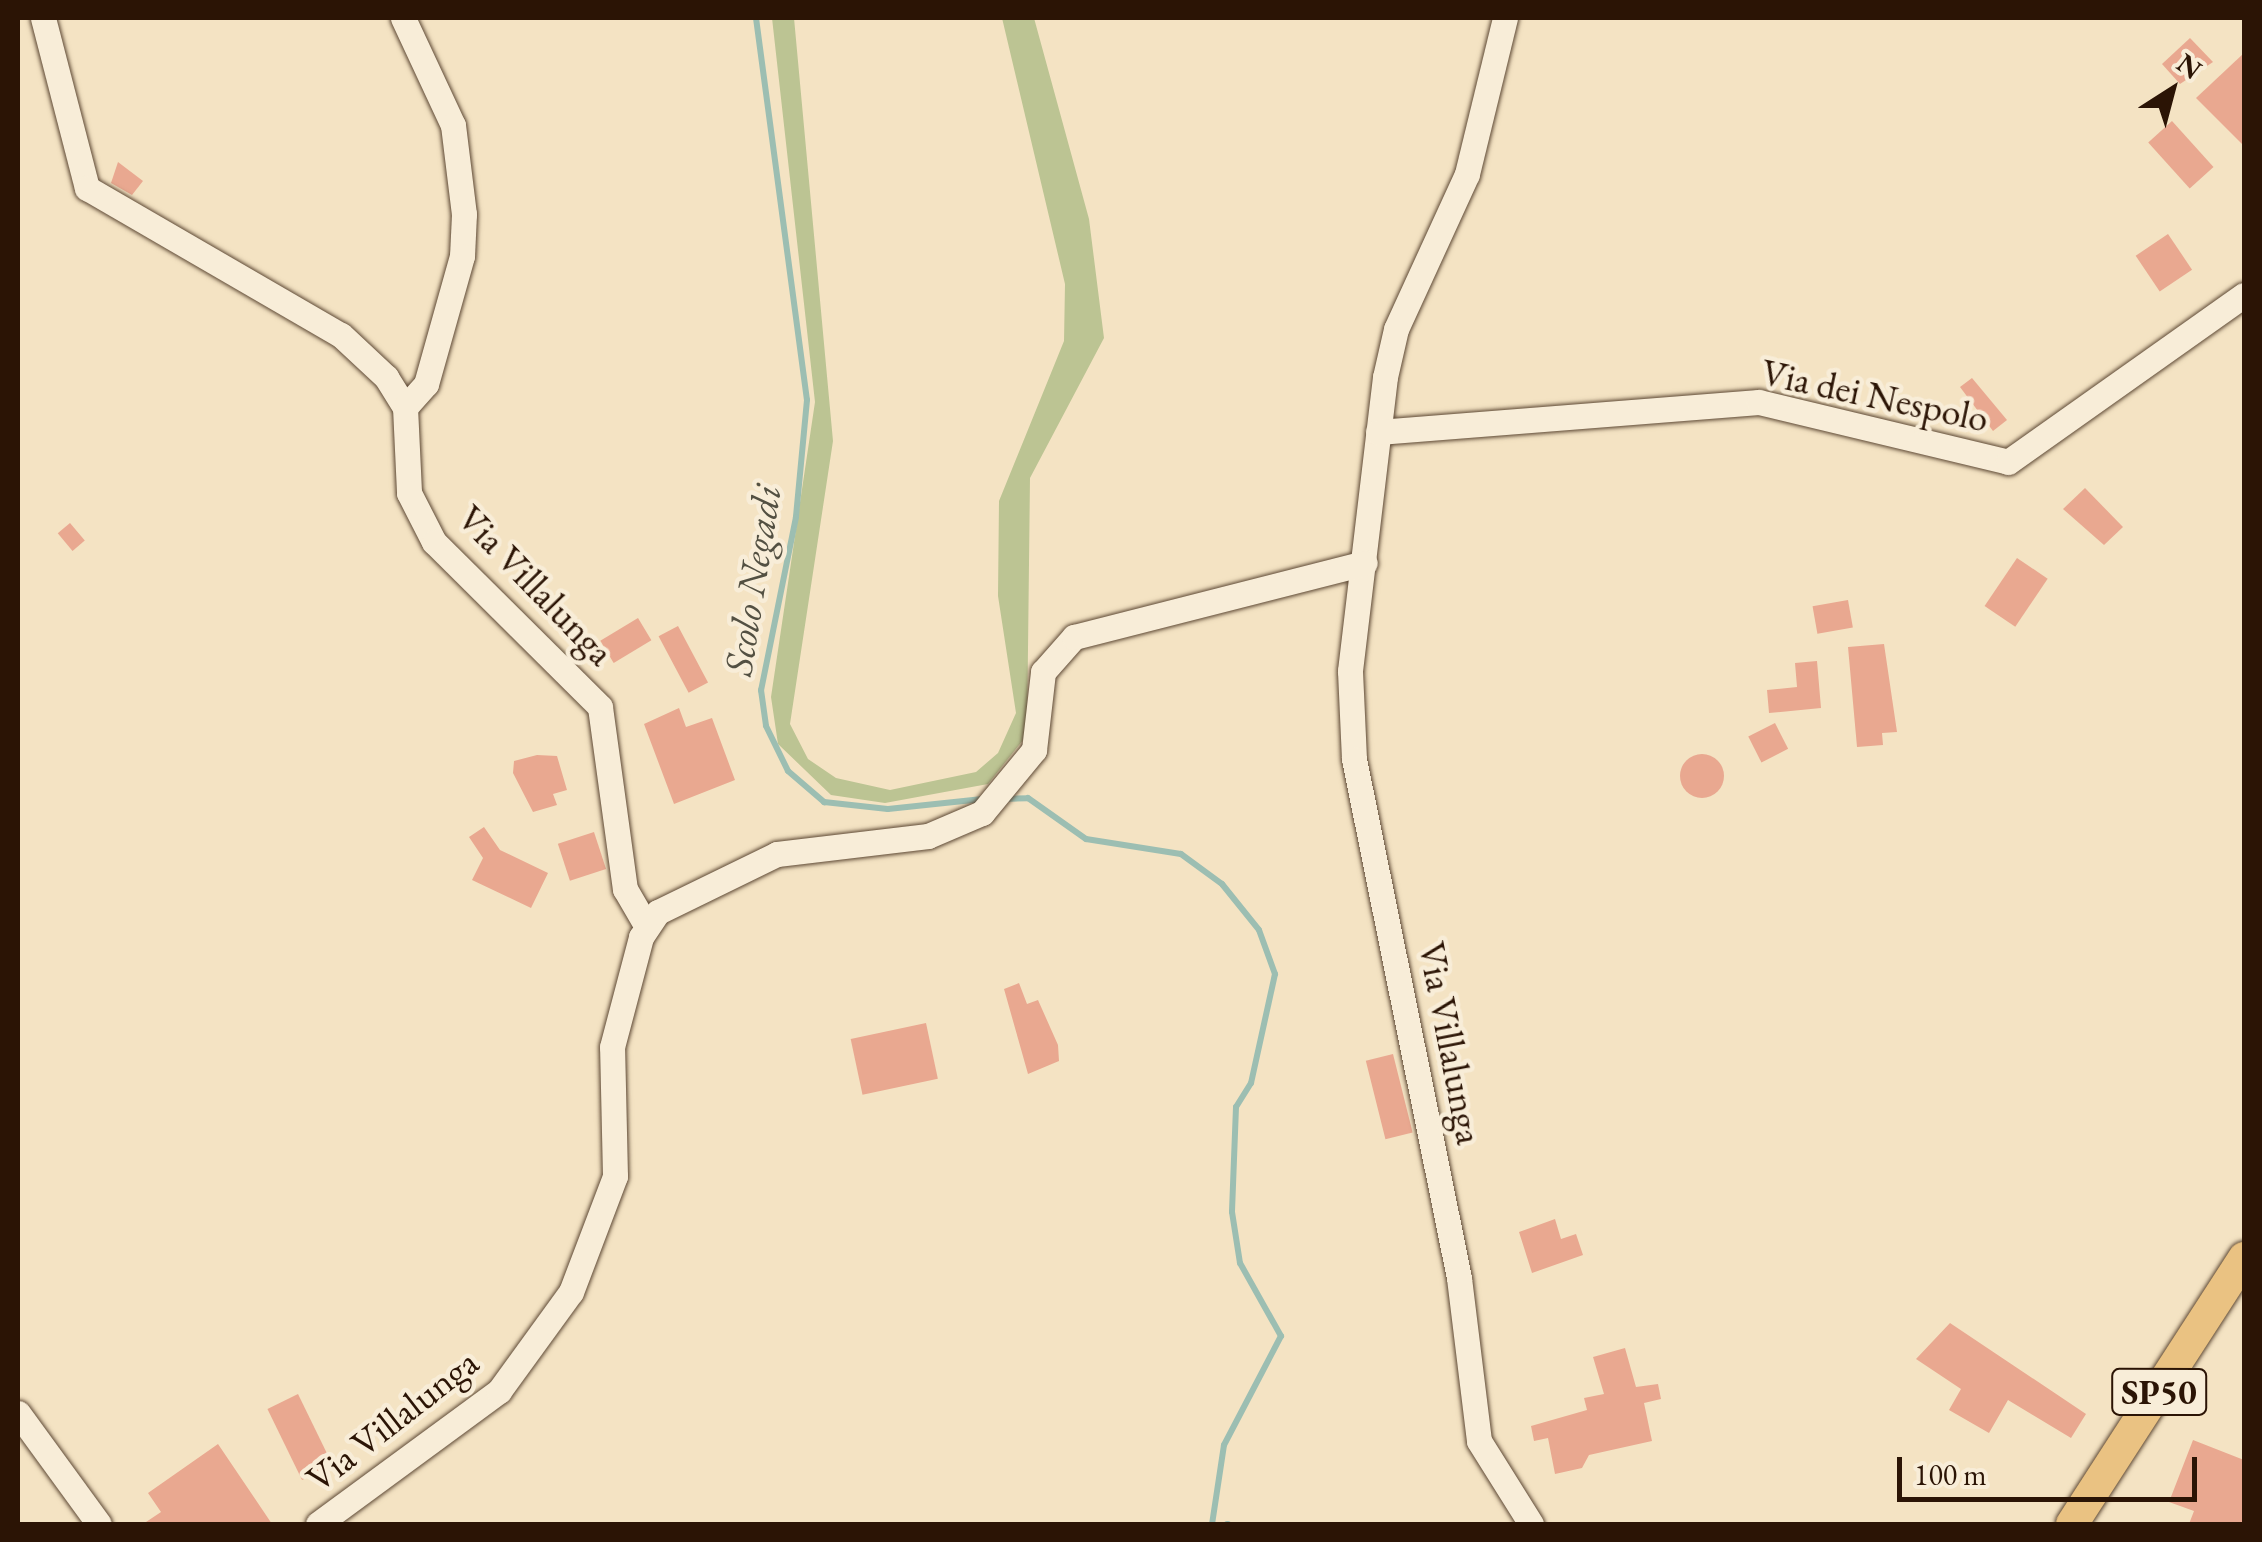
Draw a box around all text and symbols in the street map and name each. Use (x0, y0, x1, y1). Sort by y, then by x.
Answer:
north arrow (2122, 40, 2222, 140)
text: N (2170, 45, 2209, 87)
street label: Via dei Nespolo (1757, 349, 1993, 441)
water label: Scolo Negadi (713, 481, 791, 679)
street label: Via Villalunga (448, 495, 624, 675)
street label: Via Villalunga (1409, 938, 1493, 1148)
street label: Via Villalunga (297, 1339, 487, 1501)
road number: SP50 (2109, 1362, 2209, 1422)
scale bar (1902, 1437, 2202, 1499)
text: 100 m (1914, 1455, 1987, 1494)

